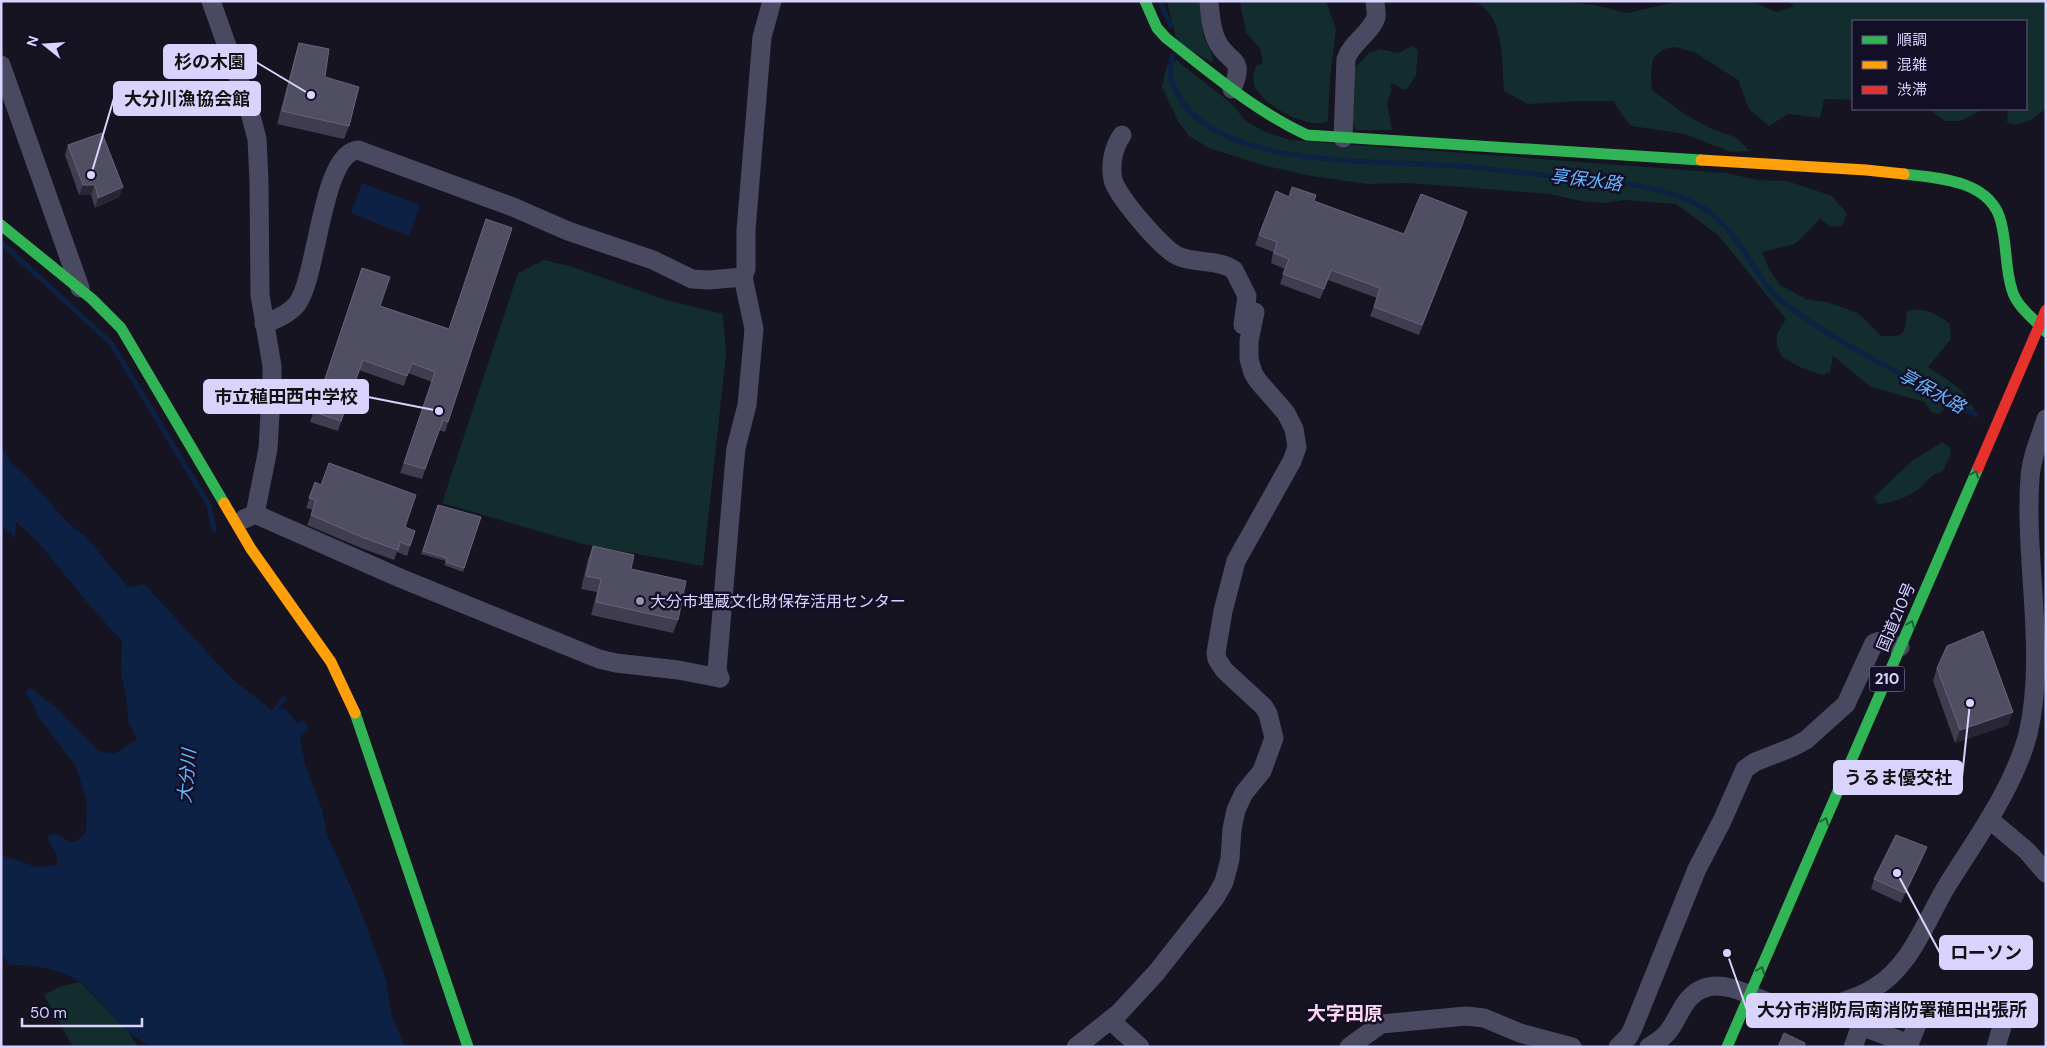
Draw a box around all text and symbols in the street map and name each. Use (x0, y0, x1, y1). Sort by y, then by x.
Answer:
north arrow (20, 20, 70, 70)
legend (1852, 20, 2027, 110)
text: 順調 (1897, 30, 1927, 50)
text: N (22, 34, 43, 49)
callout: 杉の木園 (164, 45, 256, 78)
text: 杉の木園 (174, 50, 246, 74)
text: 混雑 (1897, 55, 1927, 75)
text: 渋滞 (1897, 80, 1927, 100)
callout: 大分川漁協会館 (114, 82, 260, 115)
text: 大分川漁協会館 (124, 87, 250, 111)
water label: 享保水路 (1549, 164, 1625, 197)
water label: 享保水路 (1895, 363, 1971, 420)
callout: 市立稙田西中学校 (204, 380, 368, 413)
text: 市立稙田西中学校 (214, 385, 358, 409)
one-way arrow (1968, 470, 1979, 479)
street label: 国道210号 (1872, 579, 1920, 655)
place label: 大分市埋蔵文化財保存活用センター (650, 591, 906, 612)
marker: 大分市埋蔵文化財保存活用センター (634, 595, 646, 607)
one-way arrow (1905, 620, 1915, 628)
road number: 210 (1870, 666, 1904, 692)
water label: 大分川 (173, 746, 201, 804)
callout: うるま優交社 (1834, 761, 1962, 794)
text: うるま優交社 (1844, 766, 1952, 790)
one-way arrow (1819, 817, 1830, 826)
callout: ローソン (1940, 936, 2032, 969)
text: ローソン (1950, 941, 2022, 965)
one-way arrow (1754, 966, 1765, 975)
callout: 大分市消防局南消防署稙田出張所 (1747, 994, 2037, 1027)
scale bar (22, 996, 142, 1028)
text: 大分市消防局南消防署稙田出張所 (1757, 998, 2027, 1022)
district label: 大字田原 (1307, 1001, 1383, 1026)
text: 50 m (30, 1003, 67, 1023)

